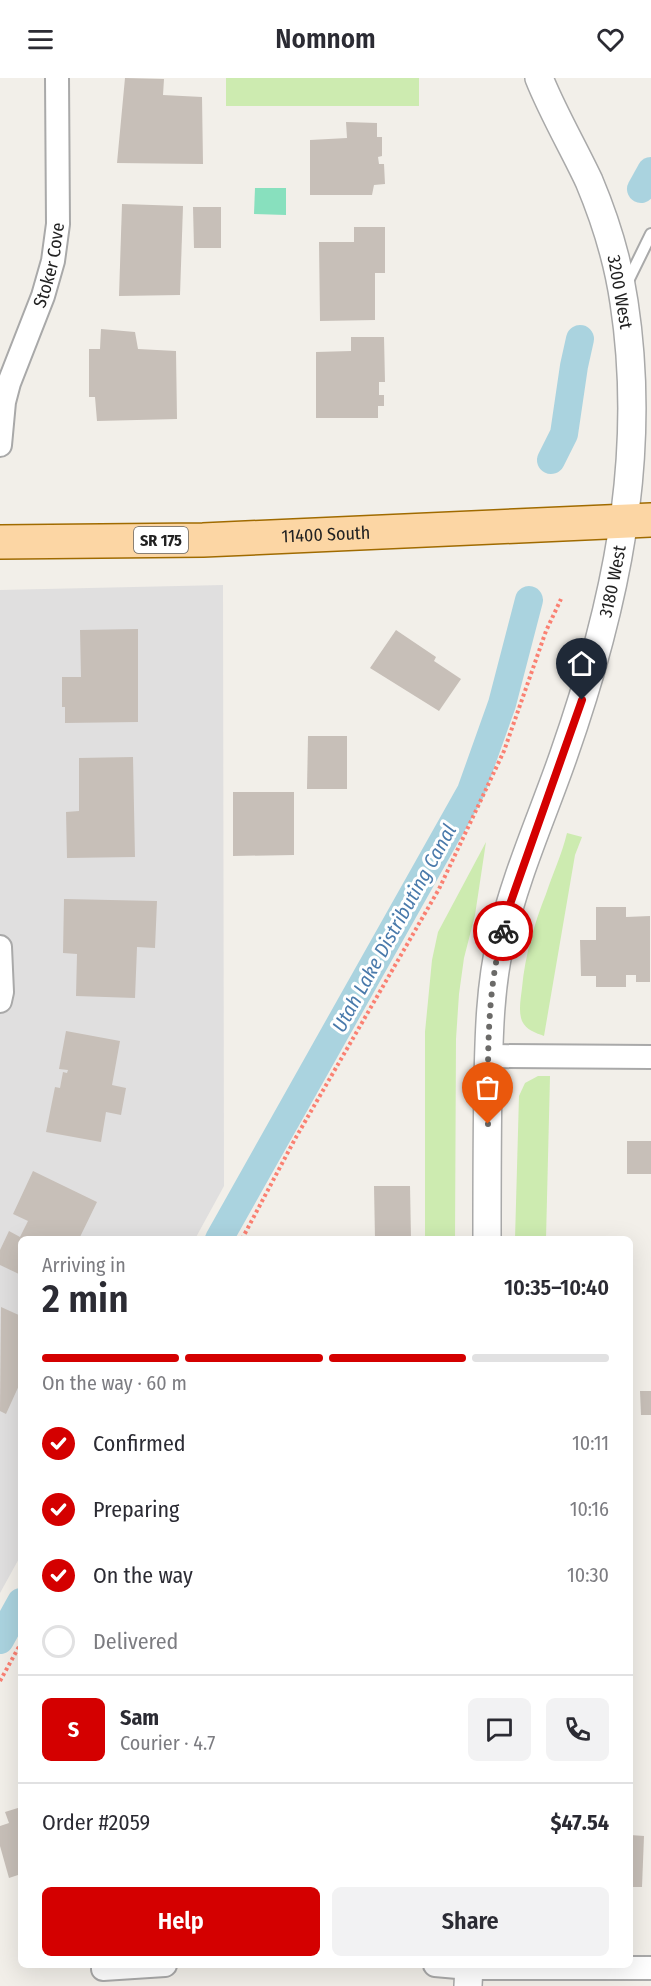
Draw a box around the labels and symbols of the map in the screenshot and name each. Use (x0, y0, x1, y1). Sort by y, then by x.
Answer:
street label: Stoker Cove (29, 221, 69, 311)
street label: 3200 West (603, 253, 637, 331)
street label: 11400 South (281, 522, 371, 547)
road number: SR 175 (134, 527, 188, 553)
street label: 3180 West (594, 544, 631, 620)
pin (556, 638, 607, 700)
water label: Utah Lake Distributing Canal (327, 820, 461, 1036)
courier (473, 901, 533, 961)
pin (462, 1062, 513, 1124)

